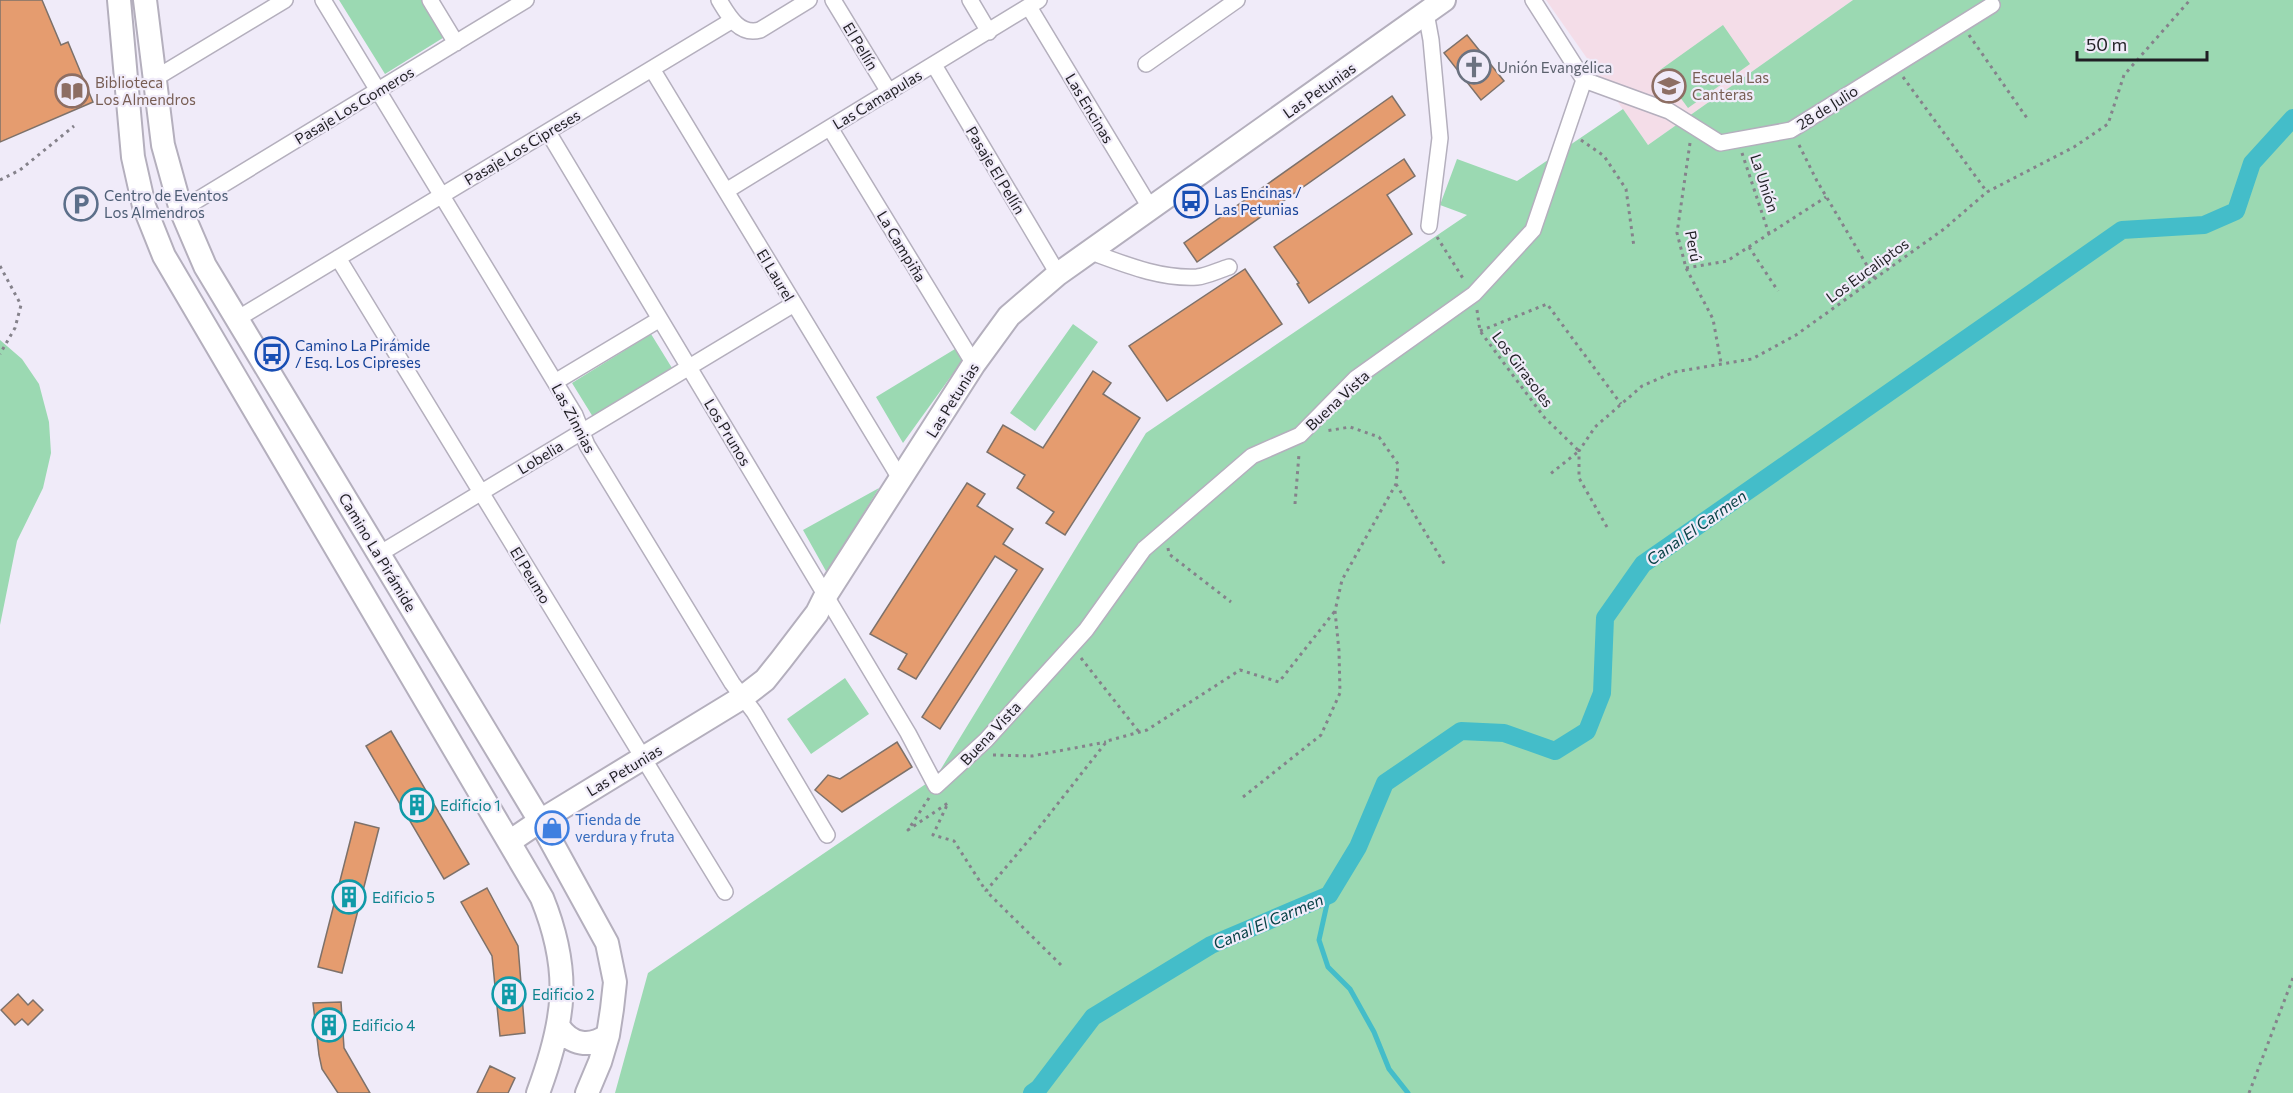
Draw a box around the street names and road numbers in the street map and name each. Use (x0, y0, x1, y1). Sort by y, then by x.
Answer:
street label: El Pellín (840, 19, 882, 73)
street label: Las Petunias (1279, 58, 1359, 122)
street label: Pasaje Los Gomeros (291, 62, 417, 148)
street label: Las Camapulas (829, 65, 925, 133)
street label: Las Encinas (1062, 70, 1118, 146)
street label: 28 de Julio (1793, 81, 1861, 133)
street label: Pasaje Los Cipreses (461, 105, 583, 189)
street label: Pasaje El Pellín (963, 123, 1029, 217)
street label: La Unión (1747, 152, 1783, 214)
street label: La Campiña (874, 207, 930, 285)
street label: Perú (1682, 229, 1706, 263)
street label: Los Eucaliptos (1822, 234, 1912, 306)
street label: El Laurel (753, 246, 799, 304)
street label: Los Girasoles (1489, 328, 1557, 410)
street label: Las Petunias (922, 359, 982, 441)
street label: Buena Vista (1302, 366, 1372, 434)
street label: Las Zinnias (548, 380, 600, 456)
street label: Los Prunos (701, 395, 755, 469)
street label: Lobelia (514, 436, 566, 478)
street label: Camino La Pirámide (335, 489, 421, 615)
street label: El Peumo (507, 543, 555, 607)
street label: Buena Vista (956, 698, 1024, 768)
street label: Las Petunias (583, 740, 665, 800)

